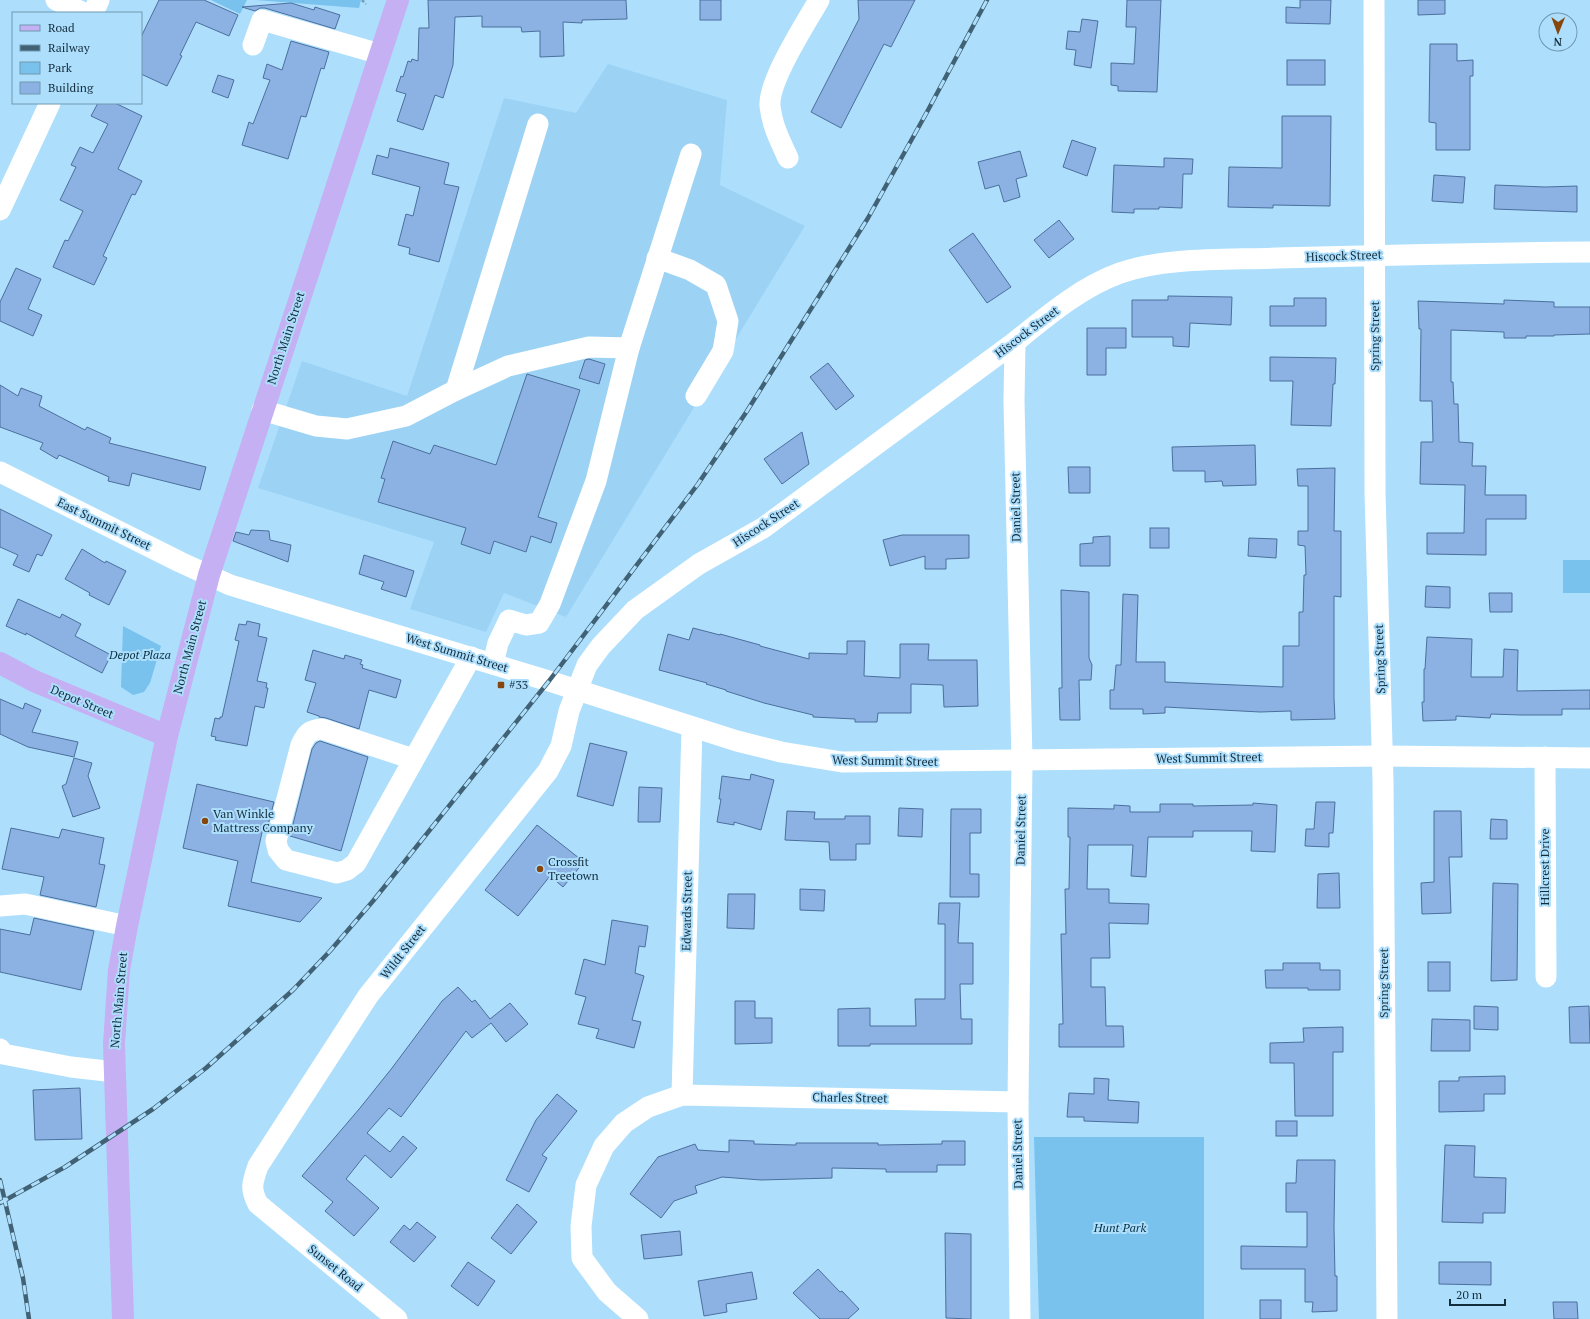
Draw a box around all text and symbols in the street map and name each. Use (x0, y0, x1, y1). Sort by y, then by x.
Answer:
legend (12, 12, 142, 104)
north arrow (1538, 12, 1578, 52)
text: Road (48, 20, 75, 35)
text: N (1553, 35, 1562, 49)
text: Railway (48, 40, 91, 55)
text: Park (48, 60, 73, 75)
text: Building (48, 80, 94, 95)
street label: Hiscock Street (1306, 247, 1383, 264)
street label: North Main Street (263, 289, 308, 386)
street label: Spring Street (1367, 301, 1382, 371)
street label: Hiscock Street (992, 302, 1062, 361)
street label: Daniel Street (1007, 471, 1024, 542)
street label: East Summit Street (55, 494, 154, 553)
street label: Hiscock Street (730, 495, 802, 550)
street label: North Main Street (170, 598, 209, 695)
street label: Spring Street (1371, 623, 1388, 694)
street label: West Summit Street (404, 630, 511, 675)
park label: Depot Plaza (108, 647, 171, 662)
place label: #33 (509, 677, 528, 692)
marker: #33 (496, 680, 506, 690)
street label: Depot Street (48, 682, 117, 722)
street label: West Summit Street (1156, 749, 1263, 766)
street label: West Summit Street (832, 752, 939, 769)
street label: Daniel Street (1012, 794, 1029, 865)
place label: Van Winkle Mattress Company (213, 806, 314, 835)
marker: Van Winkle Mattress Company (200, 816, 210, 826)
street label: Hillcrest Drive (1537, 829, 1552, 906)
place label: Crossfit Treetown (548, 854, 599, 883)
marker: Crossfit Treetown (535, 864, 545, 874)
street label: Edwards Street (678, 870, 695, 951)
street label: Wildt Street (377, 921, 429, 982)
street label: Spring Street (1376, 948, 1391, 1018)
street label: North Main Street (107, 951, 130, 1049)
street label: Charles Street (812, 1089, 888, 1106)
street label: Daniel Street (1009, 1118, 1026, 1189)
park label: Hunt Park (1093, 1220, 1146, 1235)
street label: Sunset Road (305, 1241, 366, 1294)
scale bar (1450, 1281, 1505, 1307)
text: 20 m (1456, 1287, 1483, 1302)

